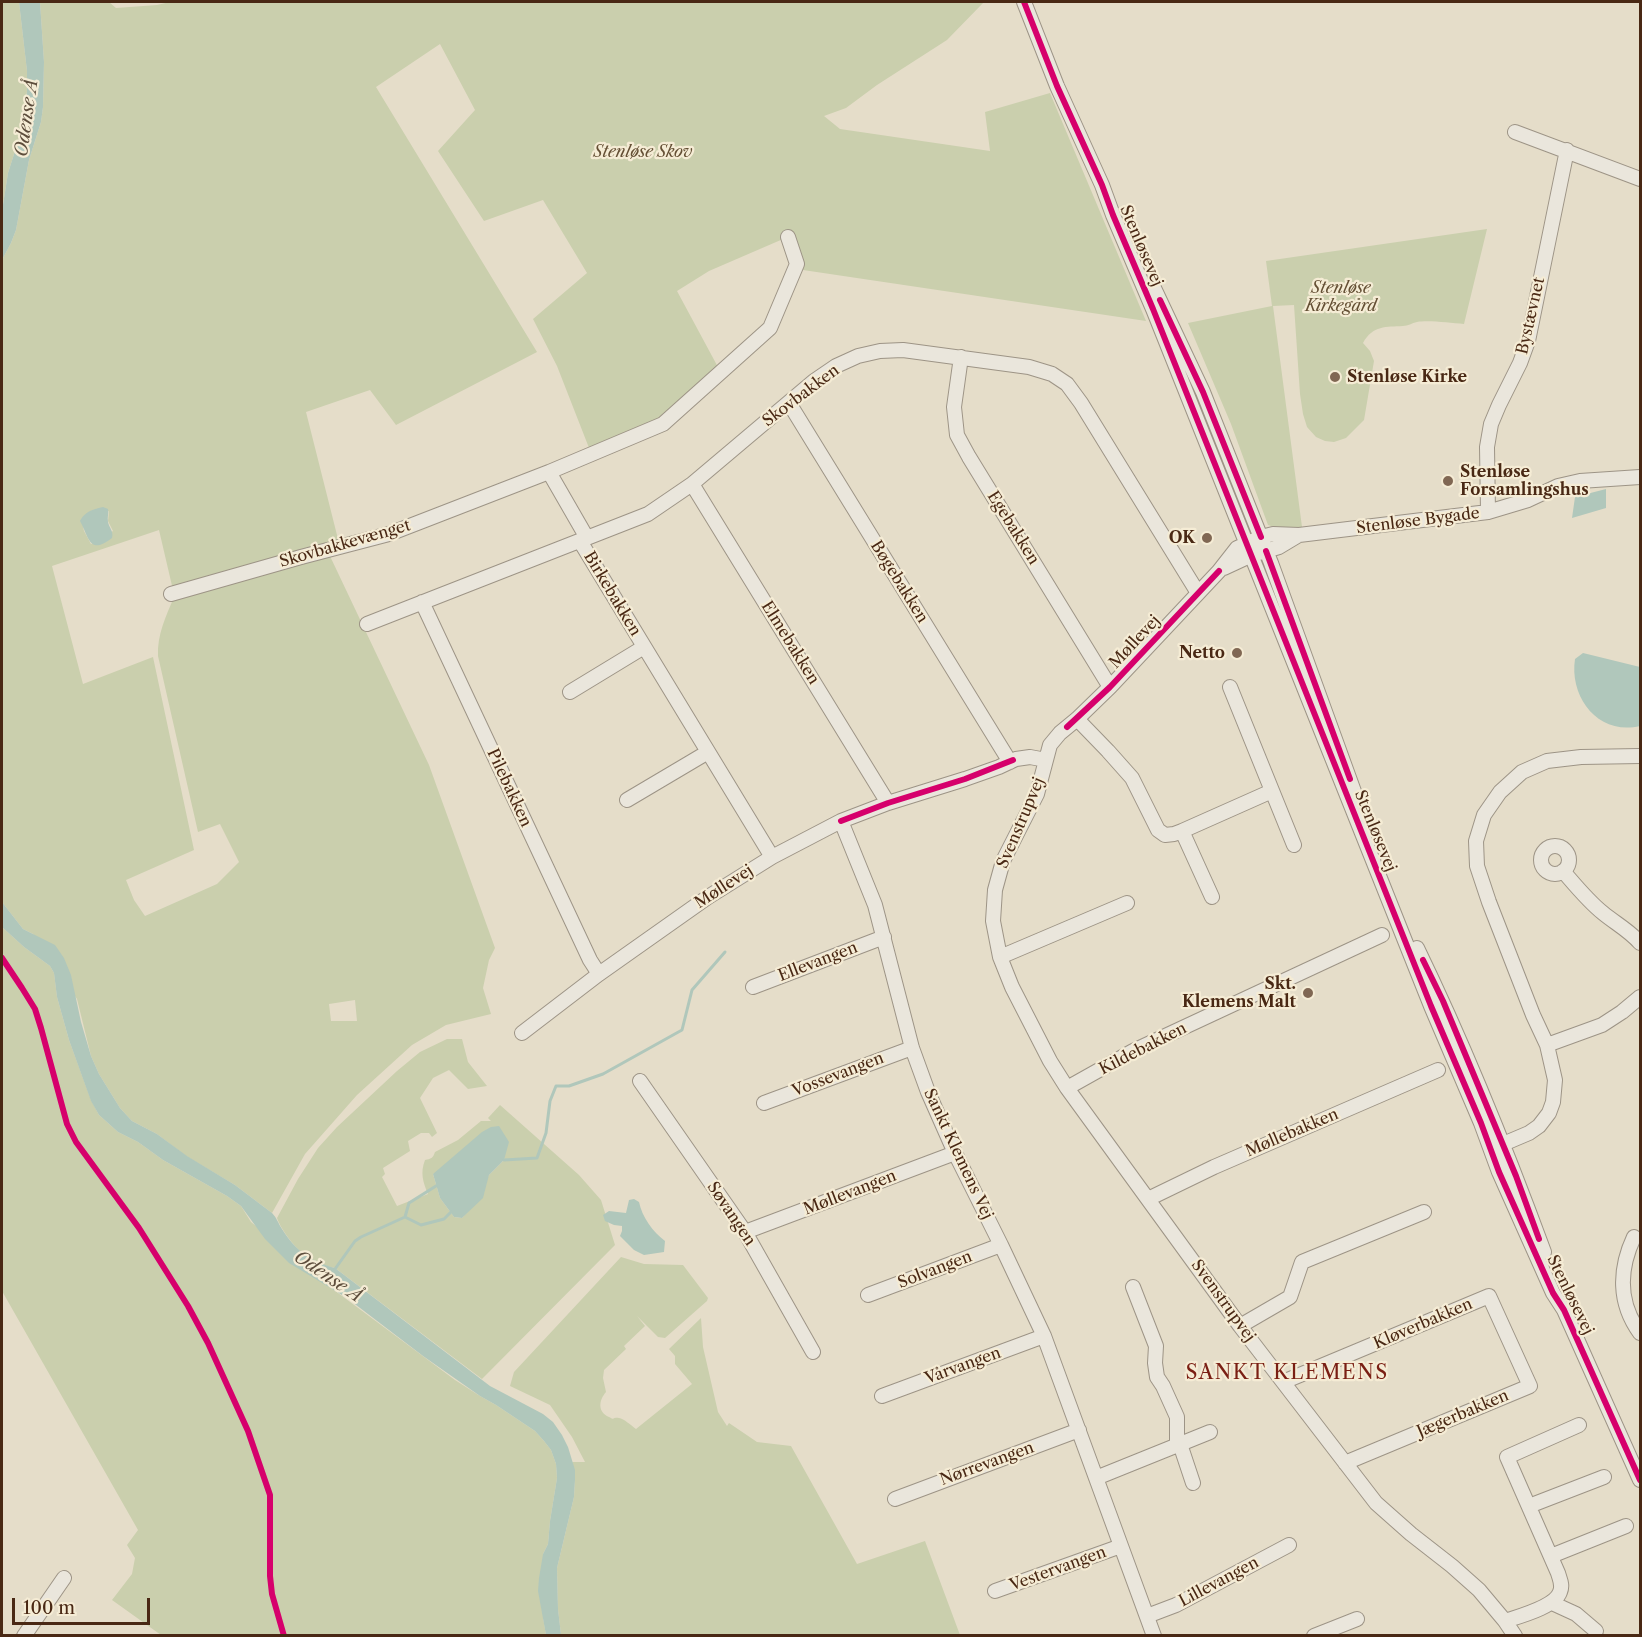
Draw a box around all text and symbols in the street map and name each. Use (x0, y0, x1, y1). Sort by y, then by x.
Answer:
water label: Odense Å (11, 78, 43, 158)
park label: Stenløse Skov (594, 142, 692, 162)
street label: Stenløsevej (1115, 203, 1167, 289)
street label: Bystævnet (1513, 276, 1549, 356)
park label: Stenløse Kirkegård (1305, 278, 1377, 316)
street label: Skovbakken (759, 361, 843, 431)
place label: Stenløse Kirke (1347, 367, 1467, 387)
marker: Stenløse Kirke (1328, 370, 1342, 384)
place label: Stenløse Forsamlingshus (1460, 462, 1589, 500)
marker: Stenløse Forsamlingshus (1441, 474, 1455, 488)
street label: Egebakken (983, 488, 1043, 568)
street label: Stenløse Bygade (1355, 504, 1481, 538)
street label: Skovbakkevænget (277, 516, 413, 572)
place label: OK (1169, 528, 1195, 548)
marker: OK (1200, 531, 1214, 545)
street label: Bøgebakken (866, 537, 932, 627)
street label: Birkebakken (579, 548, 645, 640)
street label: Elmebakken (757, 598, 823, 688)
street label: Møllevej (1106, 611, 1164, 673)
place label: Netto (1179, 643, 1225, 663)
marker: Netto (1230, 646, 1244, 660)
street label: Pilebakken (483, 746, 535, 830)
street label: Svenstrupvej (993, 775, 1049, 871)
street label: Stenløsevej (1350, 787, 1400, 875)
street label: Møllevej (691, 861, 757, 913)
street label: Ellevangen (776, 938, 860, 986)
place label: Skt. Klemens Malt (1182, 974, 1296, 1012)
marker: Skt. Klemens Malt (1301, 986, 1315, 1000)
street label: Kildebakken (1096, 1019, 1190, 1079)
street label: Vossevangen (789, 1049, 887, 1101)
street label: Sankt Klemens Vej (919, 1086, 997, 1222)
street label: Møllebakken (1243, 1105, 1341, 1161)
street label: Møllevangen (801, 1166, 899, 1220)
street label: Søvangen (703, 1178, 759, 1250)
water label: Odense Å (290, 1246, 366, 1308)
street label: Solvangen (895, 1247, 975, 1293)
street label: Stenløsevej (1542, 1252, 1598, 1338)
street label: Svenstrupvej (1187, 1256, 1259, 1346)
street label: Kløverbakken (1371, 1295, 1475, 1353)
street label: Vårvangen (922, 1343, 1004, 1389)
district label: SANKT KLEMENS (1185, 1361, 1389, 1385)
street label: Jægerbakken (1414, 1386, 1512, 1442)
street label: Nørrevangen (937, 1438, 1037, 1490)
street label: Vestervangen (1007, 1543, 1109, 1595)
street label: Lillevangen (1176, 1553, 1262, 1611)
scale bar (15, 1586, 153, 1624)
text: 100 m (23, 1597, 75, 1619)

